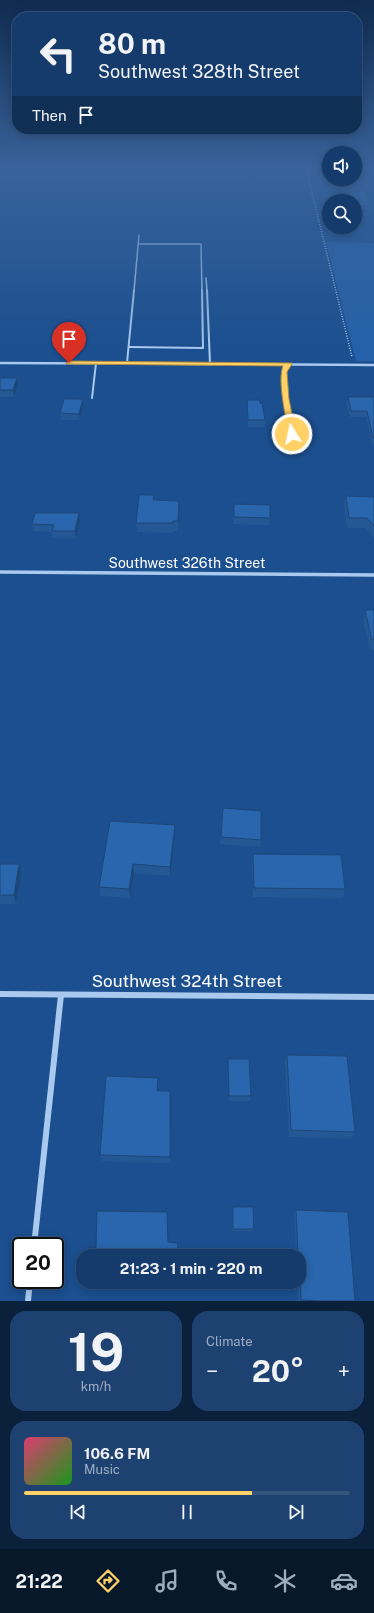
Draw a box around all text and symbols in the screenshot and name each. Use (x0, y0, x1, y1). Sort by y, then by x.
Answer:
text: 80 m (98, 27, 166, 60)
icon: left (32, 28, 84, 80)
text: Southwest 328th Street (98, 61, 300, 82)
icon: arrive (75, 104, 97, 126)
text: Then (32, 107, 67, 124)
map controls (322, 146, 362, 234)
button: sound (322, 146, 362, 186)
button: search (322, 194, 362, 234)
pin (52, 322, 86, 363)
icon: arrive (58, 328, 80, 350)
position arrow (271, 413, 313, 455)
street label: Southwest 326th Street (109, 555, 265, 571)
street label: Southwest 324th Street (92, 971, 282, 991)
speed limit sign: 20 (12, 1237, 64, 1289)
text: 21:23 · 1 min · 220 m (120, 1260, 262, 1277)
text: 19 (68, 1322, 124, 1383)
text: Climate (206, 1334, 253, 1349)
text: 20° (252, 1353, 304, 1389)
text: − (206, 1358, 218, 1384)
text: + (338, 1358, 350, 1384)
text: km/h (81, 1379, 111, 1394)
text: 106.6 FM (84, 1445, 150, 1462)
text: Music (84, 1462, 120, 1477)
icon: previous (67, 1501, 89, 1523)
icon: pause (176, 1501, 198, 1523)
icon: next (285, 1501, 307, 1523)
icon: directions (94, 1567, 122, 1595)
icon: music (153, 1567, 181, 1595)
icon: phone (212, 1567, 240, 1595)
icon: climate (271, 1567, 299, 1595)
icon: car (330, 1567, 358, 1595)
text: 21:22 (16, 1571, 63, 1592)

